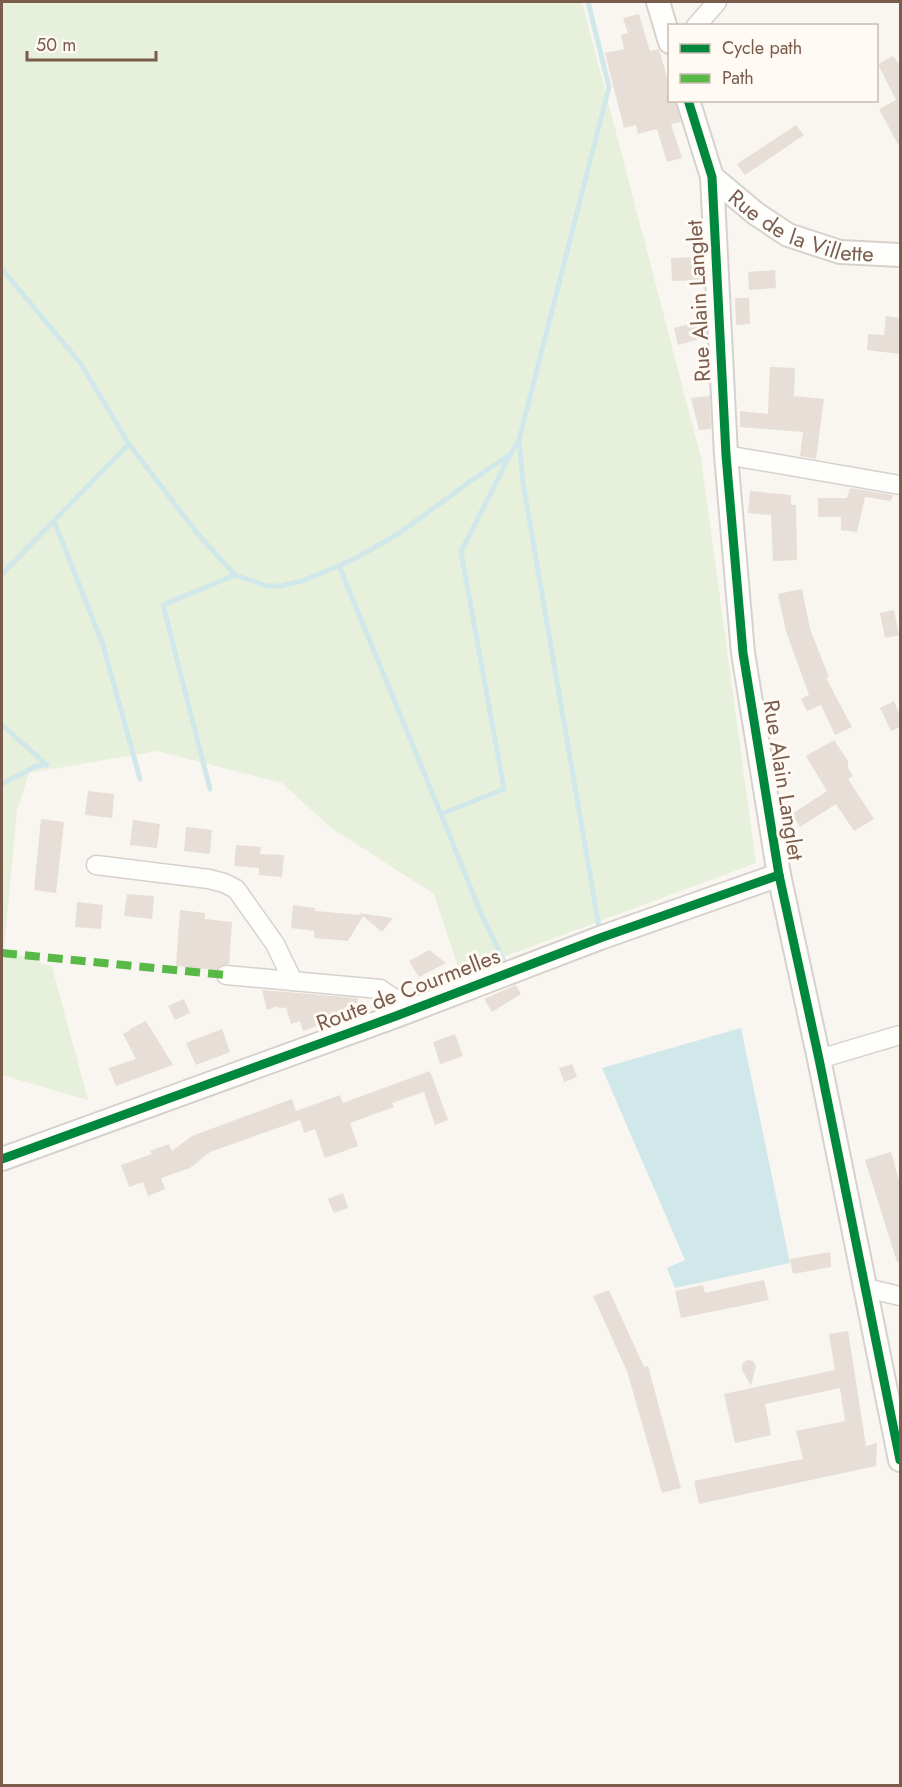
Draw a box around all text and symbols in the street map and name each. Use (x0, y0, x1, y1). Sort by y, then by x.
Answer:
scale bar (27, 24, 156, 62)
legend (668, 24, 878, 102)
text: 50 m (36, 32, 76, 58)
text: Cycle path (722, 35, 802, 61)
text: Path (722, 65, 754, 91)
street label: Rue de la Villette (722, 181, 874, 270)
street label: Rue Alain Langlet (678, 219, 718, 383)
street label: Rue Alain Langlet (756, 697, 813, 863)
street label: Route de Courmelles (311, 939, 505, 1039)

